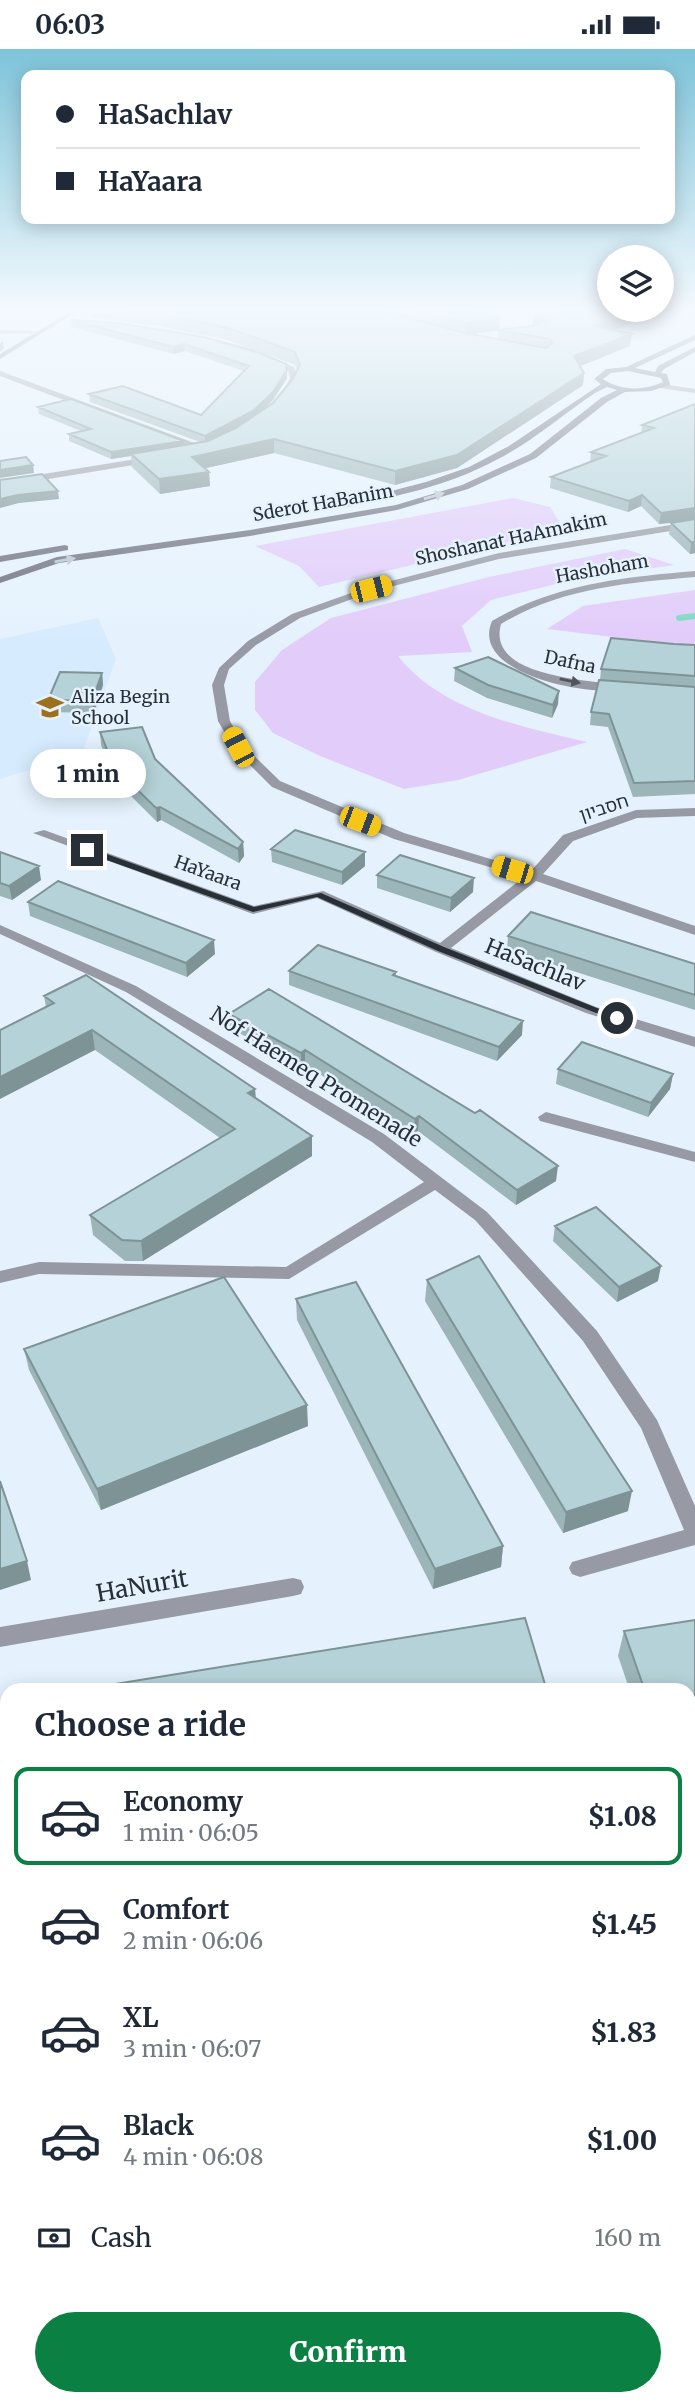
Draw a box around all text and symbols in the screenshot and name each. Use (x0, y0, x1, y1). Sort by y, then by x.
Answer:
text: 06:03 (35, 8, 105, 41)
text: HaSachlav (98, 98, 232, 131)
text: HaYaara (98, 165, 203, 198)
map controls (597, 245, 674, 322)
button: layers (597, 245, 674, 322)
street label: Sderot HaBanim (251, 479, 395, 526)
one-way arrow (424, 491, 445, 501)
street label: Shoshanat HaAmakim (413, 507, 609, 570)
street label: Hashoham (554, 549, 650, 588)
one-way arrow (54, 554, 76, 565)
car (349, 574, 394, 604)
street label: Dafna (542, 645, 598, 678)
one-way arrow (559, 675, 581, 686)
place label: Aliza Begin School (70, 685, 170, 729)
school or university icon: Aliza Begin School (35, 692, 65, 722)
car (219, 724, 258, 770)
callout: 1 min (29, 749, 145, 797)
text: 1 min (56, 759, 120, 788)
street label: חסביון (576, 789, 631, 826)
car (337, 804, 384, 838)
route end (71, 834, 103, 866)
street label: HaYaara (171, 850, 245, 895)
car (489, 854, 536, 886)
street label: HaSachlav (481, 932, 590, 997)
street label: Nof Haemeq Promenade (205, 1000, 427, 1153)
route start (601, 1002, 633, 1034)
street label: HaNurit (94, 1562, 191, 1609)
text: Choose a ride (35, 1705, 246, 1745)
icon: car (39, 1785, 102, 1848)
text: Economy (123, 1785, 243, 1818)
text: $1.08 (588, 1800, 657, 1833)
text: 1 min · 06:05 (123, 1818, 259, 1847)
icon: car (39, 1893, 102, 1956)
text: Comfort (123, 1893, 229, 1926)
text: $1.45 (591, 1908, 657, 1941)
text: 2 min · 06:06 (123, 1926, 263, 1955)
icon: car (39, 2001, 102, 2064)
text: XL (123, 2001, 159, 2034)
text: $1.83 (590, 2016, 657, 2049)
text: 3 min · 06:07 (123, 2034, 261, 2063)
icon: car (39, 2109, 102, 2172)
text: Black (123, 2109, 194, 2142)
text: $1.00 (586, 2124, 657, 2157)
text: 4 min · 06:08 (123, 2142, 263, 2171)
icon: cash (35, 2219, 73, 2257)
text: Cash (91, 2221, 152, 2254)
text: 160 m (595, 2223, 661, 2252)
button: Confirm (35, 2312, 661, 2392)

